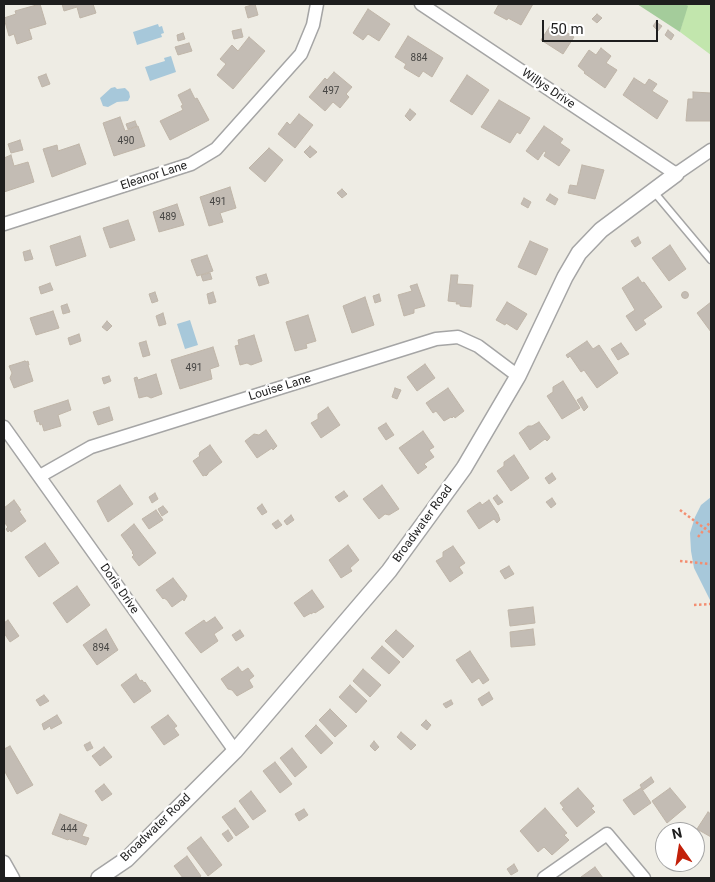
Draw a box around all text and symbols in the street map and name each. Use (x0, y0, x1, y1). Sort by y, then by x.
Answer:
scale bar (545, 10, 661, 42)
text: 50 m (550, 20, 584, 38)
house number: 884 (411, 52, 427, 64)
street label: Willys Drive (519, 66, 577, 112)
house number: 497 (323, 85, 339, 97)
house number: 490 (118, 135, 134, 147)
street label: Eleanor Lane (119, 158, 189, 194)
house number: 491 (210, 196, 226, 208)
house number: 489 (160, 211, 176, 223)
house number: 491 (186, 362, 202, 374)
street label: Louise Lane (247, 372, 313, 404)
street label: Broadwater Road (390, 483, 456, 565)
street label: Doris Drive (97, 561, 141, 617)
house number: 894 (93, 642, 109, 654)
street label: Broadwater Road (118, 791, 194, 865)
north arrow (655, 822, 705, 872)
house number: 444 (61, 823, 77, 835)
text: N (670, 824, 683, 842)

